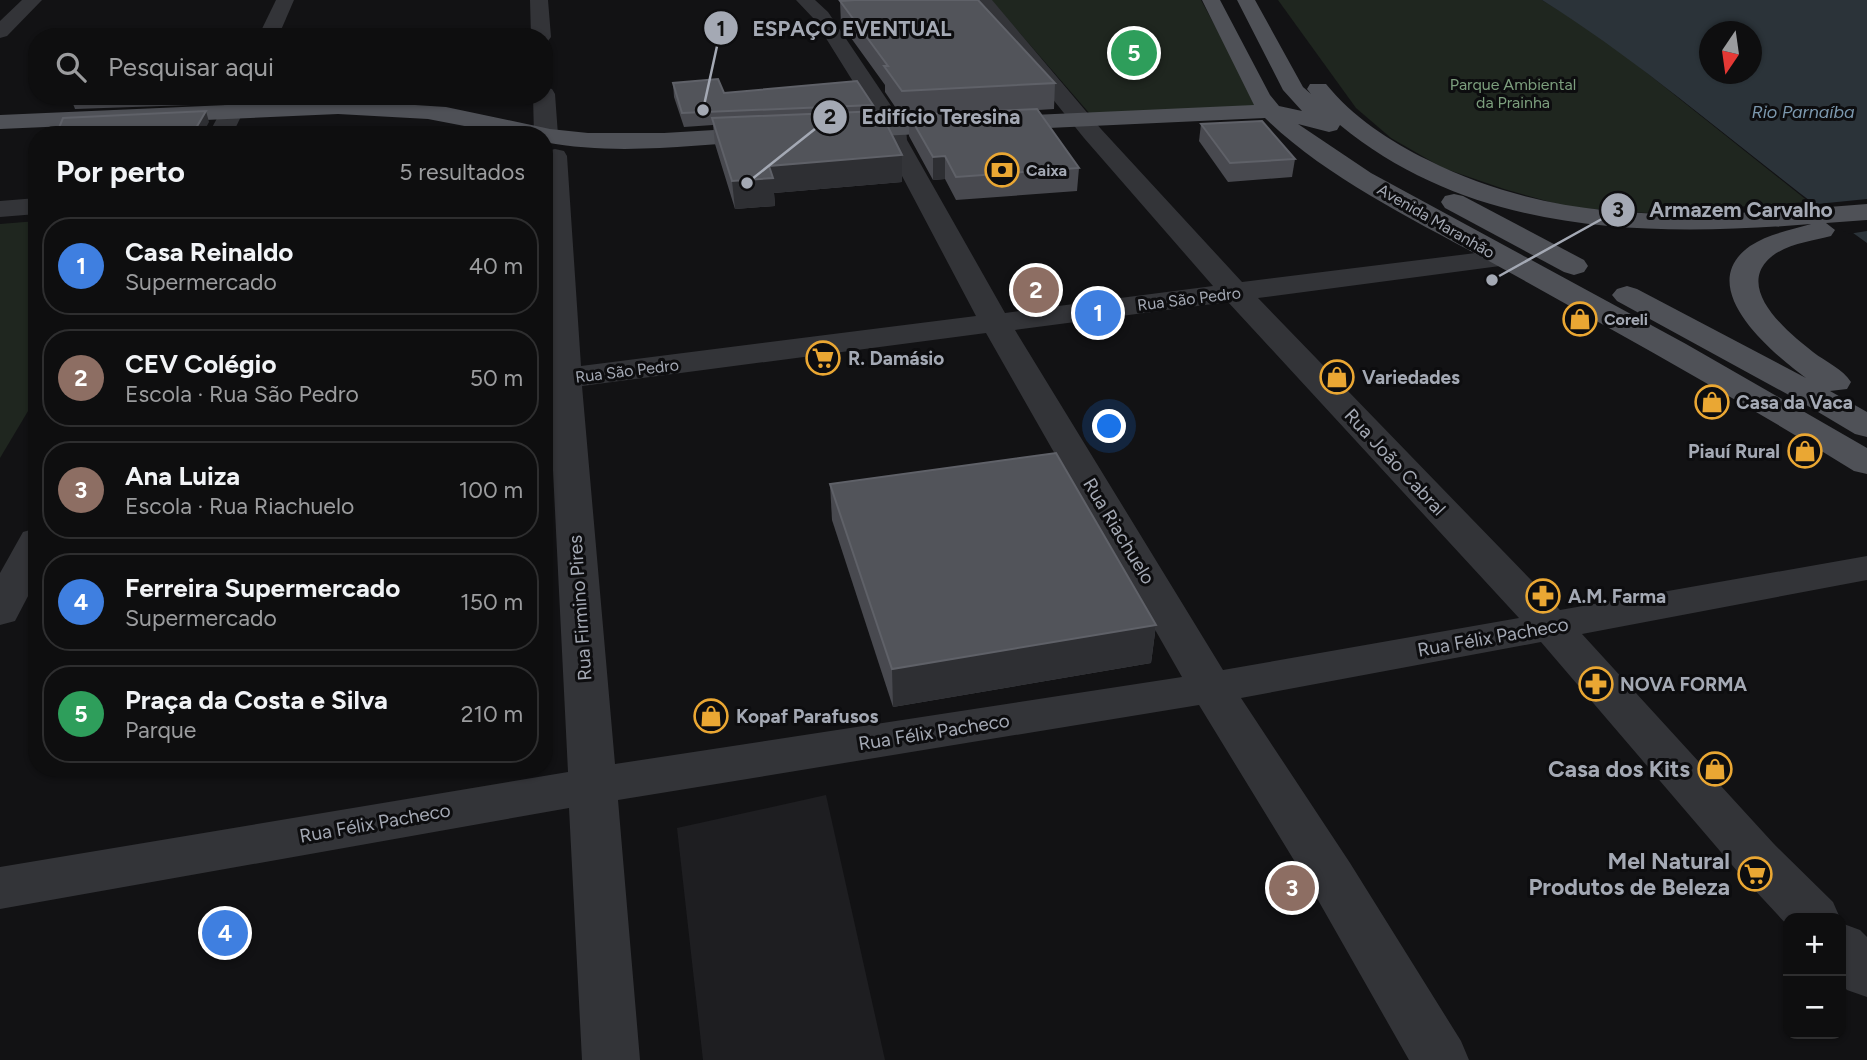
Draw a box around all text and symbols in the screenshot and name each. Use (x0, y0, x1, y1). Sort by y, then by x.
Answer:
callout: ESPAÇO EVENTUAL (704, 7, 966, 49)
text: 1 (717, 16, 725, 41)
text: ESPAÇO EVENTUAL (753, 16, 951, 41)
north arrow (1699, 21, 1762, 84)
pin: 5 (1111, 27, 1157, 79)
search box (28, 28, 553, 105)
icon: search (52, 48, 90, 86)
text: Pesquisar aqui (108, 51, 274, 83)
park label: Parque Ambiental da Prainha (1450, 75, 1576, 112)
callout: Edifício Teresina (813, 96, 1035, 138)
water label: Rio Parnaíba (1751, 101, 1855, 123)
text: 2 (824, 104, 836, 129)
text: Edifício Teresina (862, 104, 1020, 129)
bank icon: Caixa (983, 151, 1021, 189)
text: Por perto (56, 153, 185, 190)
text: 5 resultados (399, 158, 525, 186)
place label: Caixa (1026, 161, 1067, 180)
street label: Avenida Maranhão (1374, 180, 1498, 262)
callout: Armazem Carvalho (1600, 189, 1847, 231)
text: 3 (1612, 197, 1624, 222)
text: Armazem Carvalho (1649, 197, 1833, 222)
text: Casa Reinaldo (125, 236, 293, 268)
text: 1 (76, 252, 86, 280)
text: 40 m (469, 252, 523, 280)
pin: 2 (1013, 264, 1059, 316)
text: Supermercado (125, 268, 277, 296)
street label: Rua São Pedro (1136, 283, 1242, 315)
pin: 1 (1075, 287, 1121, 339)
shop icon: Coreli (1561, 300, 1599, 338)
place label: Coreli (1604, 310, 1648, 329)
supermarket icon: R. Damásio (804, 339, 842, 377)
place label: R. Damásio (848, 347, 944, 370)
text: CEV Colégio (125, 348, 277, 380)
street label: Rua São Pedro (574, 355, 680, 387)
shop icon: Variedades (1318, 358, 1356, 396)
text: 2 (74, 364, 88, 392)
text: 50 m (470, 364, 523, 392)
place label: Variedades (1362, 366, 1460, 389)
text: Escola · Rua São Pedro (125, 380, 359, 408)
shop icon: Casa da Vaca (1693, 383, 1731, 421)
place label: Casa da Vaca (1736, 391, 1853, 414)
street label: Rua João Cabral (1340, 404, 1450, 520)
your location (1092, 409, 1126, 443)
shop icon: Piauí Rural (1786, 432, 1824, 470)
place label: Piauí Rural (1688, 440, 1780, 463)
text: Ana Luiza (125, 460, 240, 492)
street label: Rua Riachuelo (1078, 474, 1160, 588)
text: 3 (75, 476, 87, 504)
text: 100 m (459, 476, 523, 504)
text: Escola · Rua Riachuelo (125, 492, 354, 520)
street label: Rua Firmino Pires (563, 534, 597, 682)
text: Ferreira Supermercado (125, 572, 400, 604)
pharmacy icon: A.M. Farma (1524, 577, 1562, 615)
place label: A.M. Farma (1568, 585, 1666, 608)
text: 4 (74, 588, 88, 616)
text: 150 m (460, 588, 523, 616)
text: Supermercado (125, 604, 277, 632)
street label: Rua Félix Pacheco (1416, 612, 1570, 662)
pharmacy icon: NOVA FORMA (1577, 665, 1615, 703)
place label: NOVA FORMA (1620, 673, 1748, 696)
text: Praça da Costa e Silva (125, 684, 388, 716)
shop icon: Kopaf Parafusos (692, 697, 730, 735)
text: 5 (74, 700, 88, 728)
text: 210 m (461, 700, 523, 728)
place label: Kopaf Parafusos (736, 705, 879, 728)
street label: Rua Félix Pacheco (857, 709, 1011, 755)
text: Parque (125, 716, 196, 744)
shop icon: Casa dos Kits (1696, 750, 1734, 788)
place label: Casa dos Kits (1548, 755, 1690, 783)
street label: Rua Félix Pacheco (298, 798, 452, 848)
place label: Mel Natural Produtos de Beleza (1528, 847, 1730, 901)
supermarket icon: Mel Natural Produtos de Beleza (1736, 855, 1774, 893)
pin: 3 (1269, 862, 1315, 914)
pin: 4 (202, 907, 248, 959)
map controls (1783, 913, 1846, 1039)
button: + (1783, 913, 1846, 976)
button: − (1783, 976, 1846, 1039)

